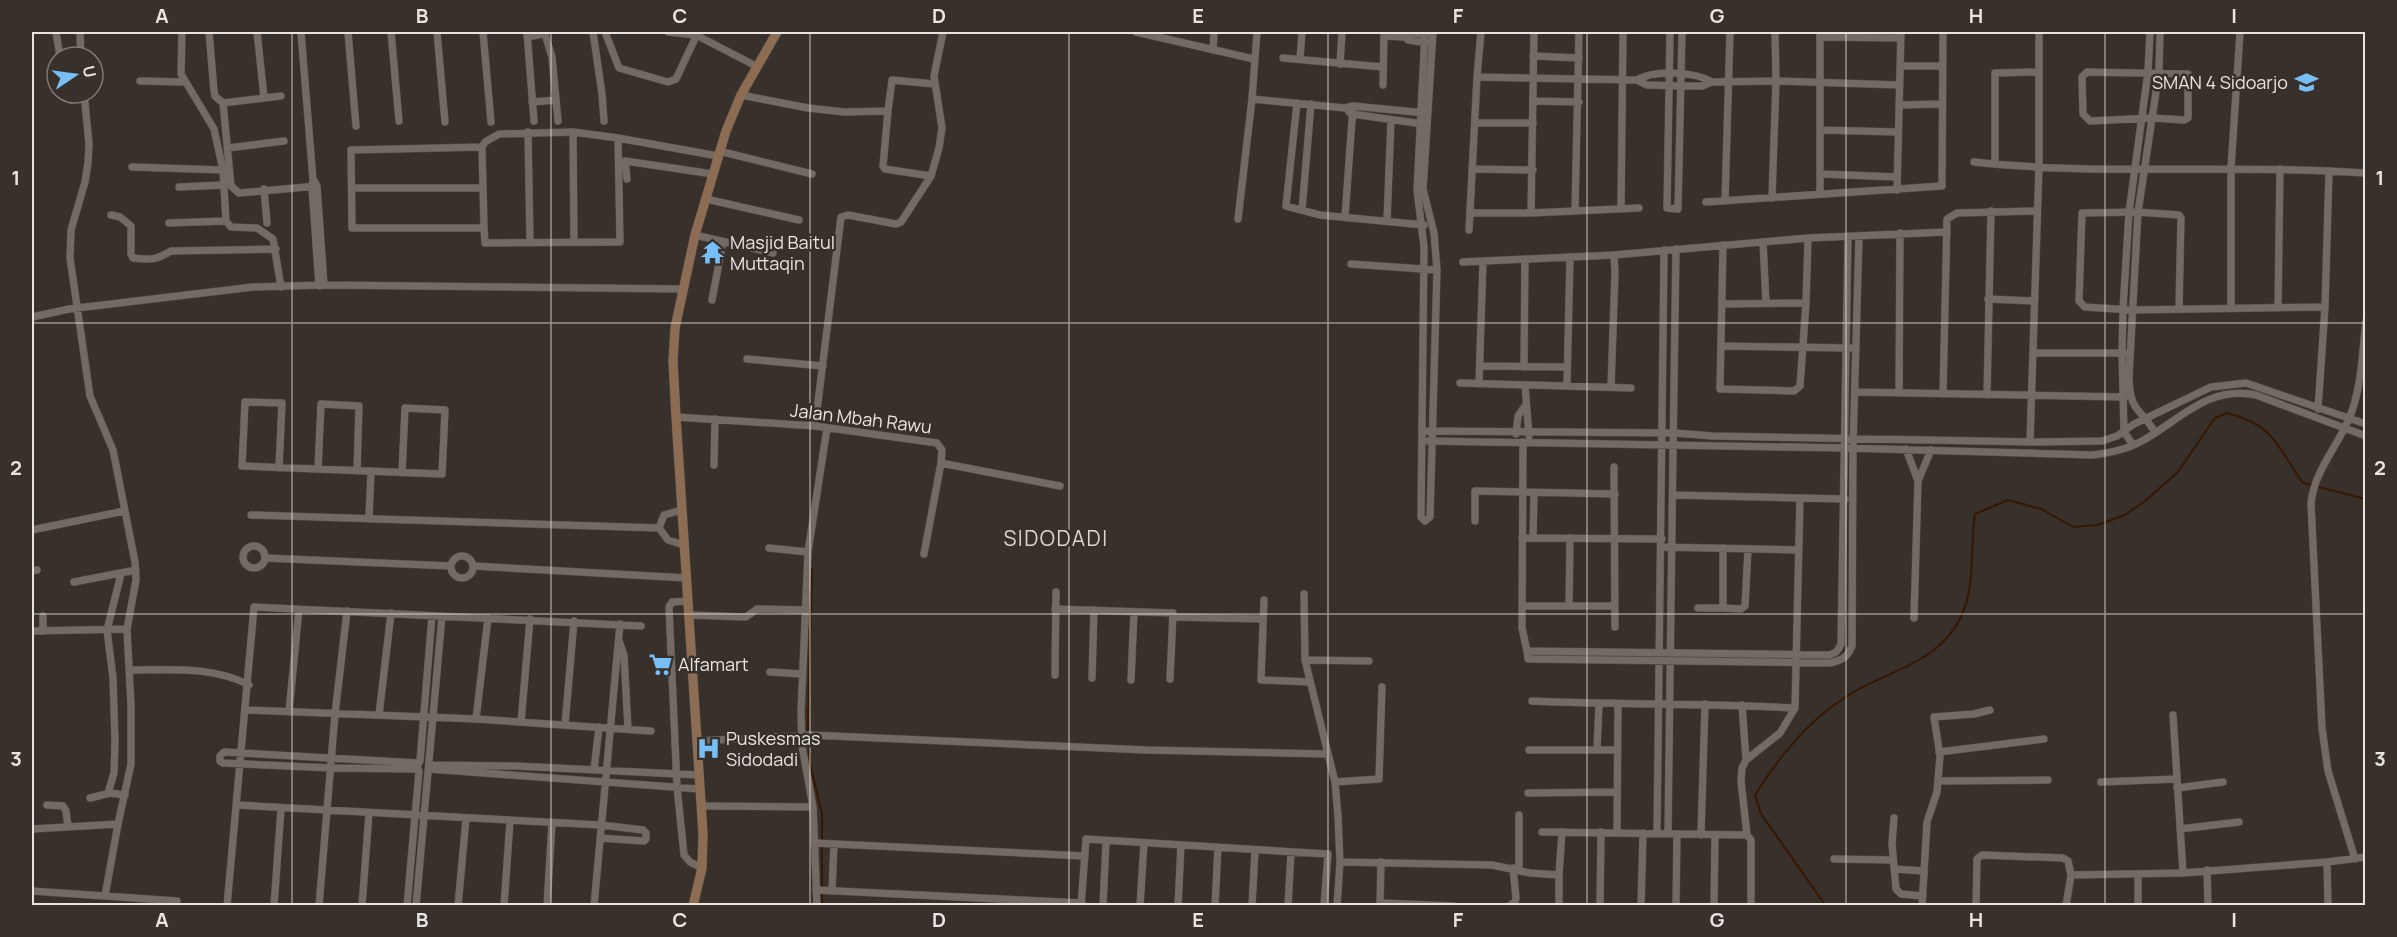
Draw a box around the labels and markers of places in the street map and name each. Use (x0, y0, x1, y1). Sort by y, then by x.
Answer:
place label: SMAN 4 Sidoarjo (2152, 70, 2288, 94)
school or university icon: SMAN 4 Sidoarjo (2293, 70, 2319, 96)
place label: Masjid Baitul Muttaqin (730, 230, 835, 275)
temple icon: Masjid Baitul Muttaqin (699, 240, 725, 266)
supermarket icon: Alfamart (647, 652, 673, 678)
place label: Alfamart (678, 652, 749, 676)
place label: Puskesmas Sidodadi (726, 726, 820, 771)
hospital icon: Puskesmas Sidodadi (695, 736, 721, 762)

